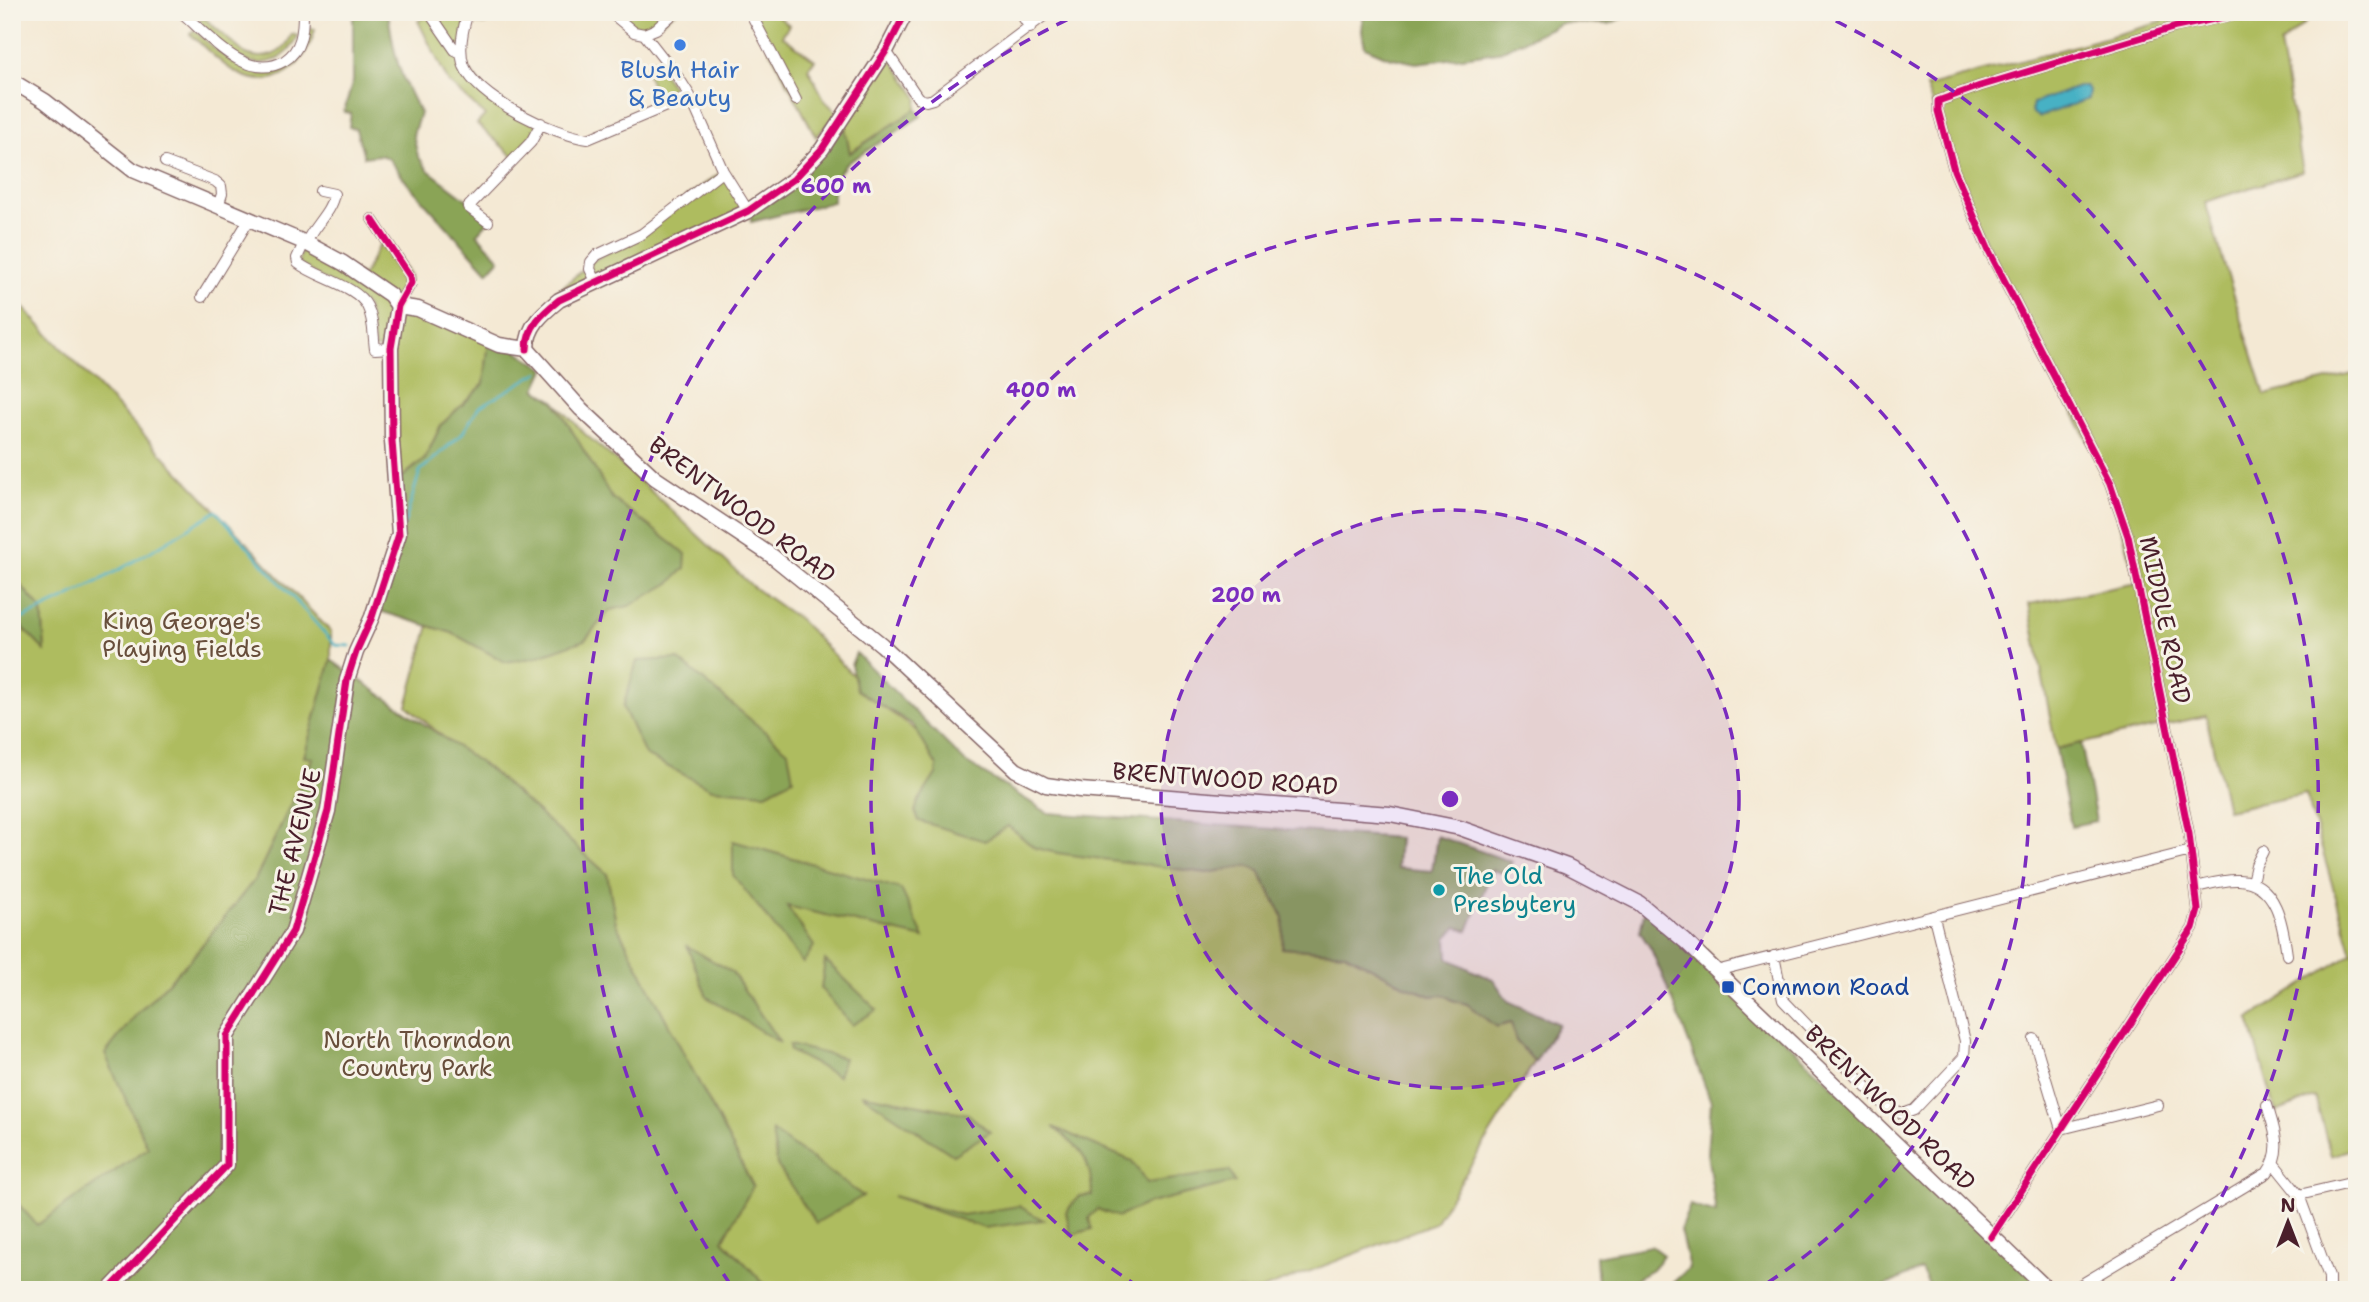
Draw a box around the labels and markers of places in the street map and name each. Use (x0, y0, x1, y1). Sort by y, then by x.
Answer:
marker: Blush Hair & Beauty (672, 37, 688, 53)
place label: Blush Hair & Beauty (620, 54, 740, 114)
centre of rings (1438, 787, 1462, 811)
place label: The Old Presbytery (1453, 860, 1576, 920)
marker: The Old Presbytery (1431, 882, 1447, 898)
place label: Common Road (1742, 971, 1909, 1003)
marker: Common Road (1720, 979, 1736, 995)

